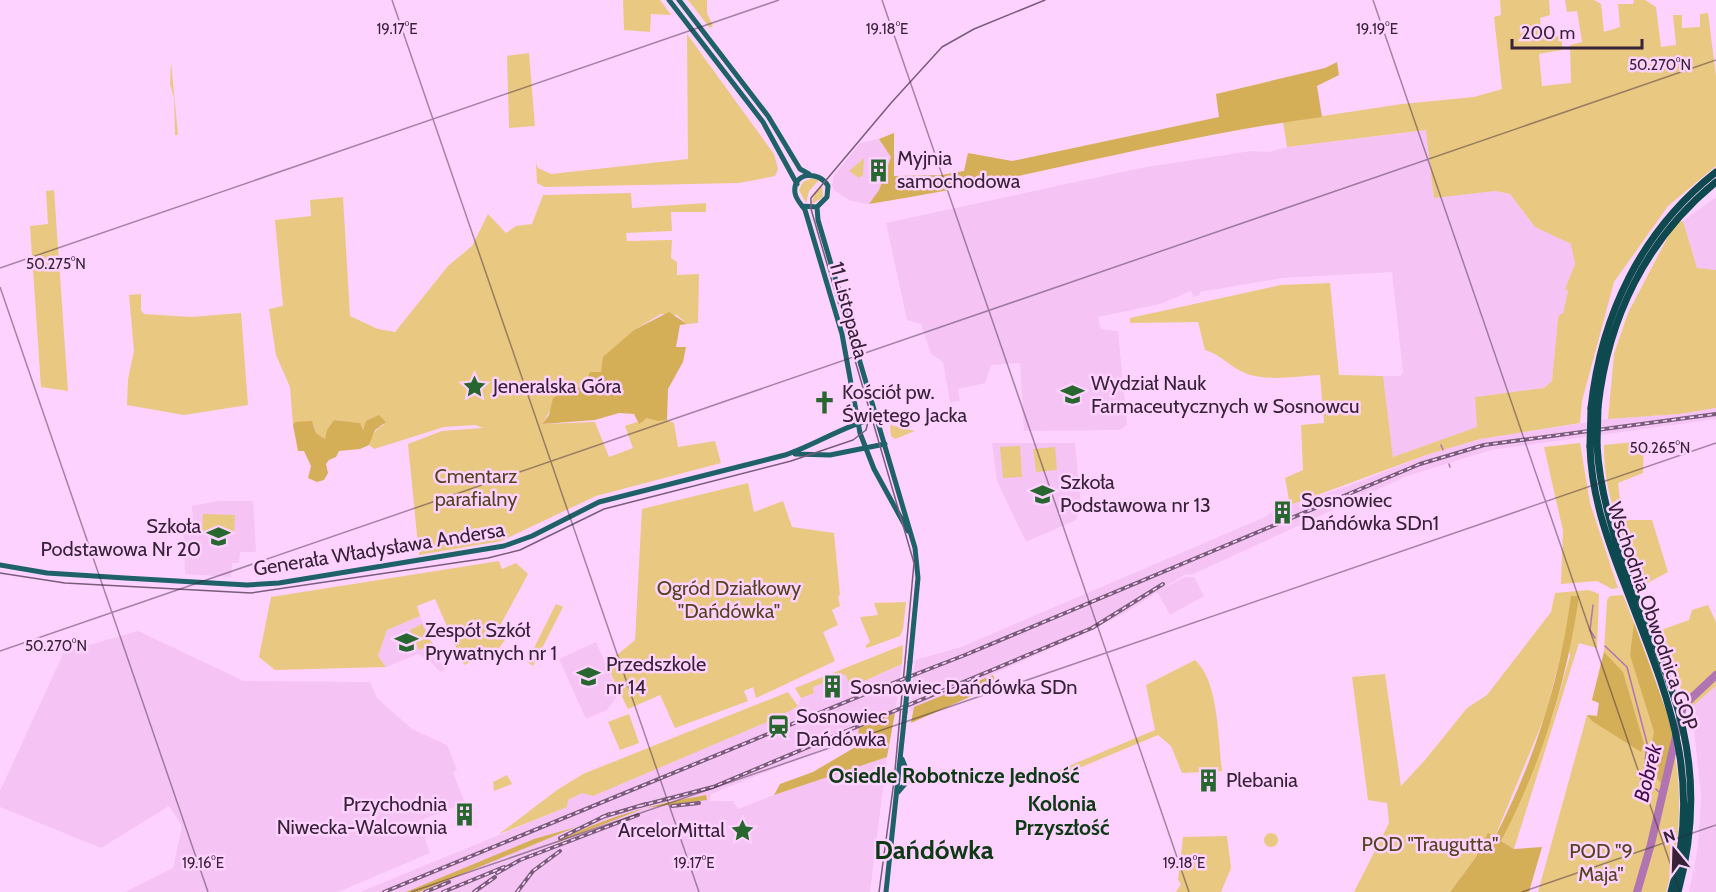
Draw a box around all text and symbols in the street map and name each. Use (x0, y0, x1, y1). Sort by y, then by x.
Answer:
scale bar (1512, 12, 1642, 50)
text: 19.17°E (376, 20, 418, 38)
text: 19.18°E (866, 20, 908, 38)
text: 19.19°E (1356, 20, 1398, 38)
text: 200 m (1521, 22, 1575, 44)
text: 50.270°N (1629, 56, 1691, 74)
place label: Myjnia samochodowa (897, 146, 1021, 193)
building icon: Myjnia samochodowa (866, 157, 892, 183)
text: 50.275°N (26, 255, 86, 273)
street label: 11 Listopada (825, 259, 874, 361)
place label: Wydział Nauk Farmaceutycznych w Sosnowcu (1091, 371, 1359, 418)
place icon: Jeneralska Góra (462, 373, 488, 399)
place label: Jeneralska Góra (492, 374, 622, 398)
place label: Kościół pw. Świętego Jacka (842, 380, 967, 427)
school or university icon: Wydział Nauk Farmaceutycznych w Sosnowcu (1060, 381, 1086, 407)
church icon: Kościół pw. Świętego Jacka (811, 390, 837, 416)
text: 50.265°N (1630, 439, 1690, 457)
park label: Cmentarz parafialny (434, 464, 518, 511)
place label: Szkoła Podstawowa nr 13 (1060, 470, 1211, 517)
school or university icon: Szkoła Podstawowa nr 13 (1029, 481, 1055, 507)
place label: Sosnowiec Dańdówka SDn1 (1301, 488, 1439, 535)
building icon: Sosnowiec Dańdówka SDn1 (1270, 499, 1296, 525)
street label: Wschodnia Obwodnica GOP (1603, 499, 1703, 733)
place label: Szkoła Podstawowa Nr 20 (40, 514, 201, 561)
street label: Generała Władysława Andersa (252, 517, 507, 581)
school or university icon: Szkoła Podstawowa Nr 20 (206, 524, 232, 550)
park label: Ogród Działkowy "Dańdówka" (657, 576, 801, 623)
place label: Zespół Szkół Prywatnych nr 1 (425, 618, 557, 665)
school or university icon: Zespół Szkół Prywatnych nr 1 (394, 629, 420, 655)
text: 50.270°N (25, 637, 87, 655)
place label: Przedszkole nr 14 (606, 652, 706, 699)
school or university icon: Przedszkole nr 14 (575, 663, 601, 689)
building icon: Sosnowiec Dańdówka SDn (819, 674, 845, 700)
place label: Sosnowiec Dańdówka SDn (850, 675, 1077, 699)
place label: Sosnowiec Dańdówka (796, 704, 887, 751)
station icon: Sosnowiec Dańdówka (765, 714, 791, 740)
water label: Bobrek (1628, 741, 1667, 804)
district label: Osiedle Robotnicze Jedność (828, 763, 1080, 788)
building icon: Plebania (1195, 767, 1221, 793)
place label: Plebania (1226, 768, 1298, 792)
district label: Kolonia Przyszłość (1015, 791, 1110, 840)
place label: Przychodnia Niwecka-Walcownia (277, 792, 447, 839)
building icon: Przychodnia Niwecka-Walcownia (452, 802, 478, 828)
place icon: ArcelorMittal (730, 817, 756, 843)
place label: ArcelorMittal (618, 818, 725, 842)
north arrow (1644, 820, 1704, 880)
text: N (1661, 825, 1678, 847)
park label: POD "Traugutta" (1362, 832, 1499, 856)
district label: Dańdówka (874, 834, 994, 866)
park label: POD "9 Maja" (1569, 839, 1633, 886)
text: 19.16°E (182, 854, 224, 872)
text: 19.17°E (673, 854, 715, 872)
text: 19.18°E (1163, 854, 1205, 872)

